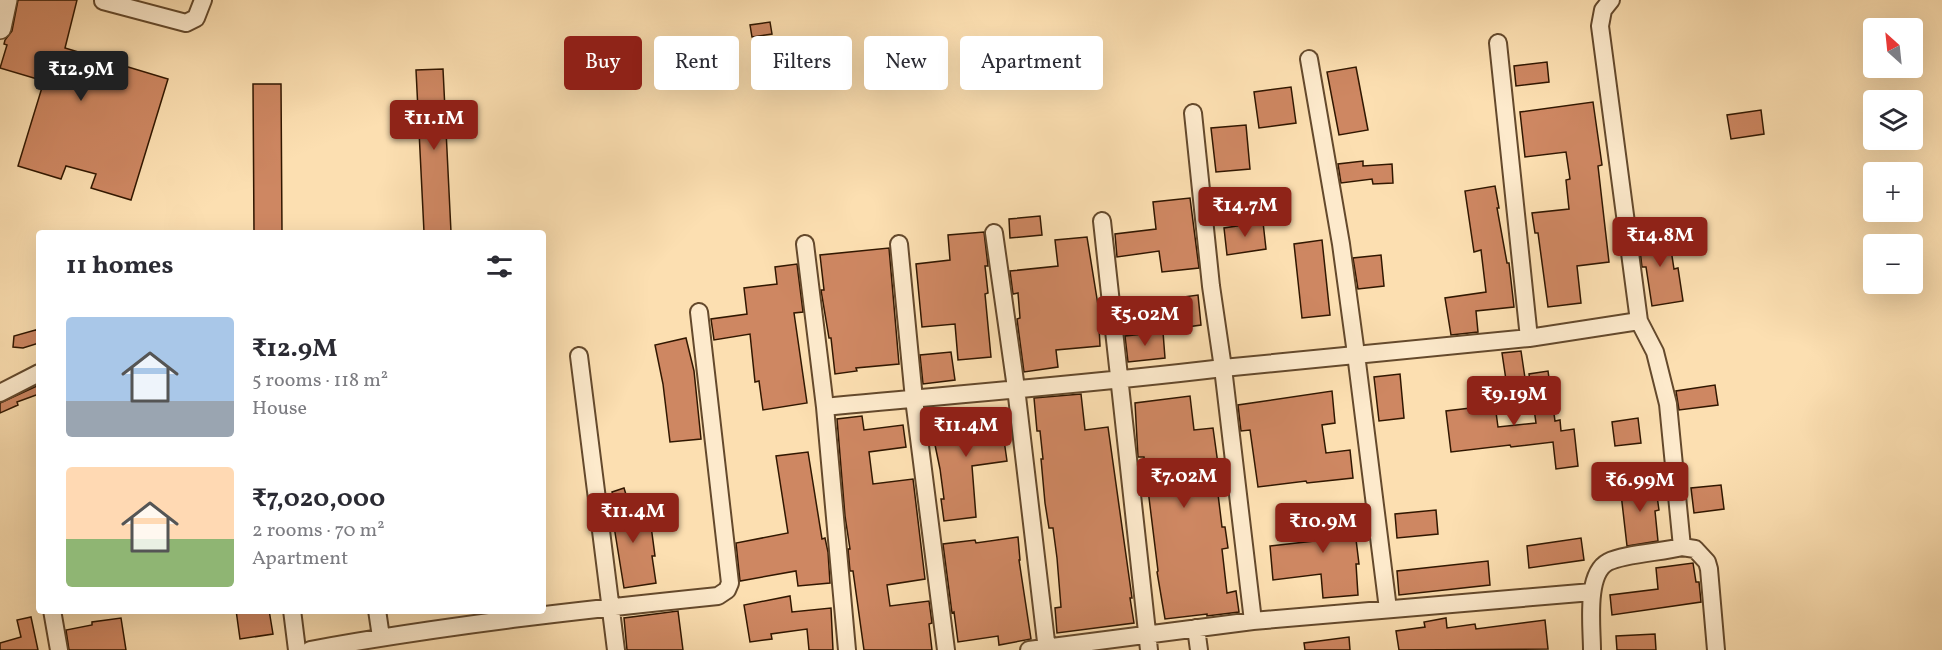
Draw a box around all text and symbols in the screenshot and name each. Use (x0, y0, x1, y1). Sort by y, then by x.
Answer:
north arrow (1863, 18, 1923, 78)
map controls (1863, 18, 1923, 294)
chip: Buy (564, 36, 642, 90)
chip: Rent (654, 36, 739, 90)
chip: Filters (751, 36, 852, 90)
chip: New (864, 36, 948, 90)
chip: Apartment (960, 36, 1103, 90)
pin: ₹12.9M (32, 51, 130, 102)
text: ₹12.9M (48, 56, 114, 84)
button: layers (1863, 90, 1923, 150)
pin: ₹11.1M (385, 100, 483, 151)
text: ₹11.1M (404, 105, 464, 133)
button: + (1863, 162, 1923, 222)
pin: ₹14.7M (1196, 187, 1294, 238)
text: ₹14.7M (1212, 192, 1278, 220)
pin: ₹14.8M (1611, 217, 1709, 268)
text: ₹14.8M (1626, 222, 1694, 250)
button: − (1863, 234, 1923, 294)
text: 11 homes (66, 248, 173, 284)
icon: filters (483, 250, 516, 283)
pin: ₹5.02M (1096, 296, 1194, 347)
text: ₹5.02M (1111, 301, 1179, 329)
text: ₹12.9M (252, 331, 337, 367)
icon: home (114, 341, 186, 413)
text: 5 rooms · 118 m² (252, 367, 388, 395)
pin: ₹9.19M (1465, 376, 1563, 427)
text: ₹9.19M (1481, 381, 1547, 409)
text: House (252, 395, 307, 423)
pin: ₹11.4M (917, 407, 1015, 458)
text: ₹11.4M (934, 412, 998, 440)
pin: ₹7.02M (1135, 458, 1233, 509)
pin: ₹6.99M (1591, 462, 1689, 513)
text: ₹7.02M (1151, 463, 1217, 491)
text: ₹6.99M (1605, 467, 1675, 495)
text: ₹7,020,000 (252, 481, 385, 517)
icon: home (114, 491, 186, 563)
pin: ₹11.4M (584, 493, 682, 544)
text: ₹11.4M (601, 498, 665, 526)
pin: ₹10.9M (1274, 503, 1372, 554)
text: ₹10.9M (1289, 508, 1357, 536)
text: 2 rooms · 70 m² (252, 517, 385, 545)
text: Apartment (252, 545, 348, 573)

